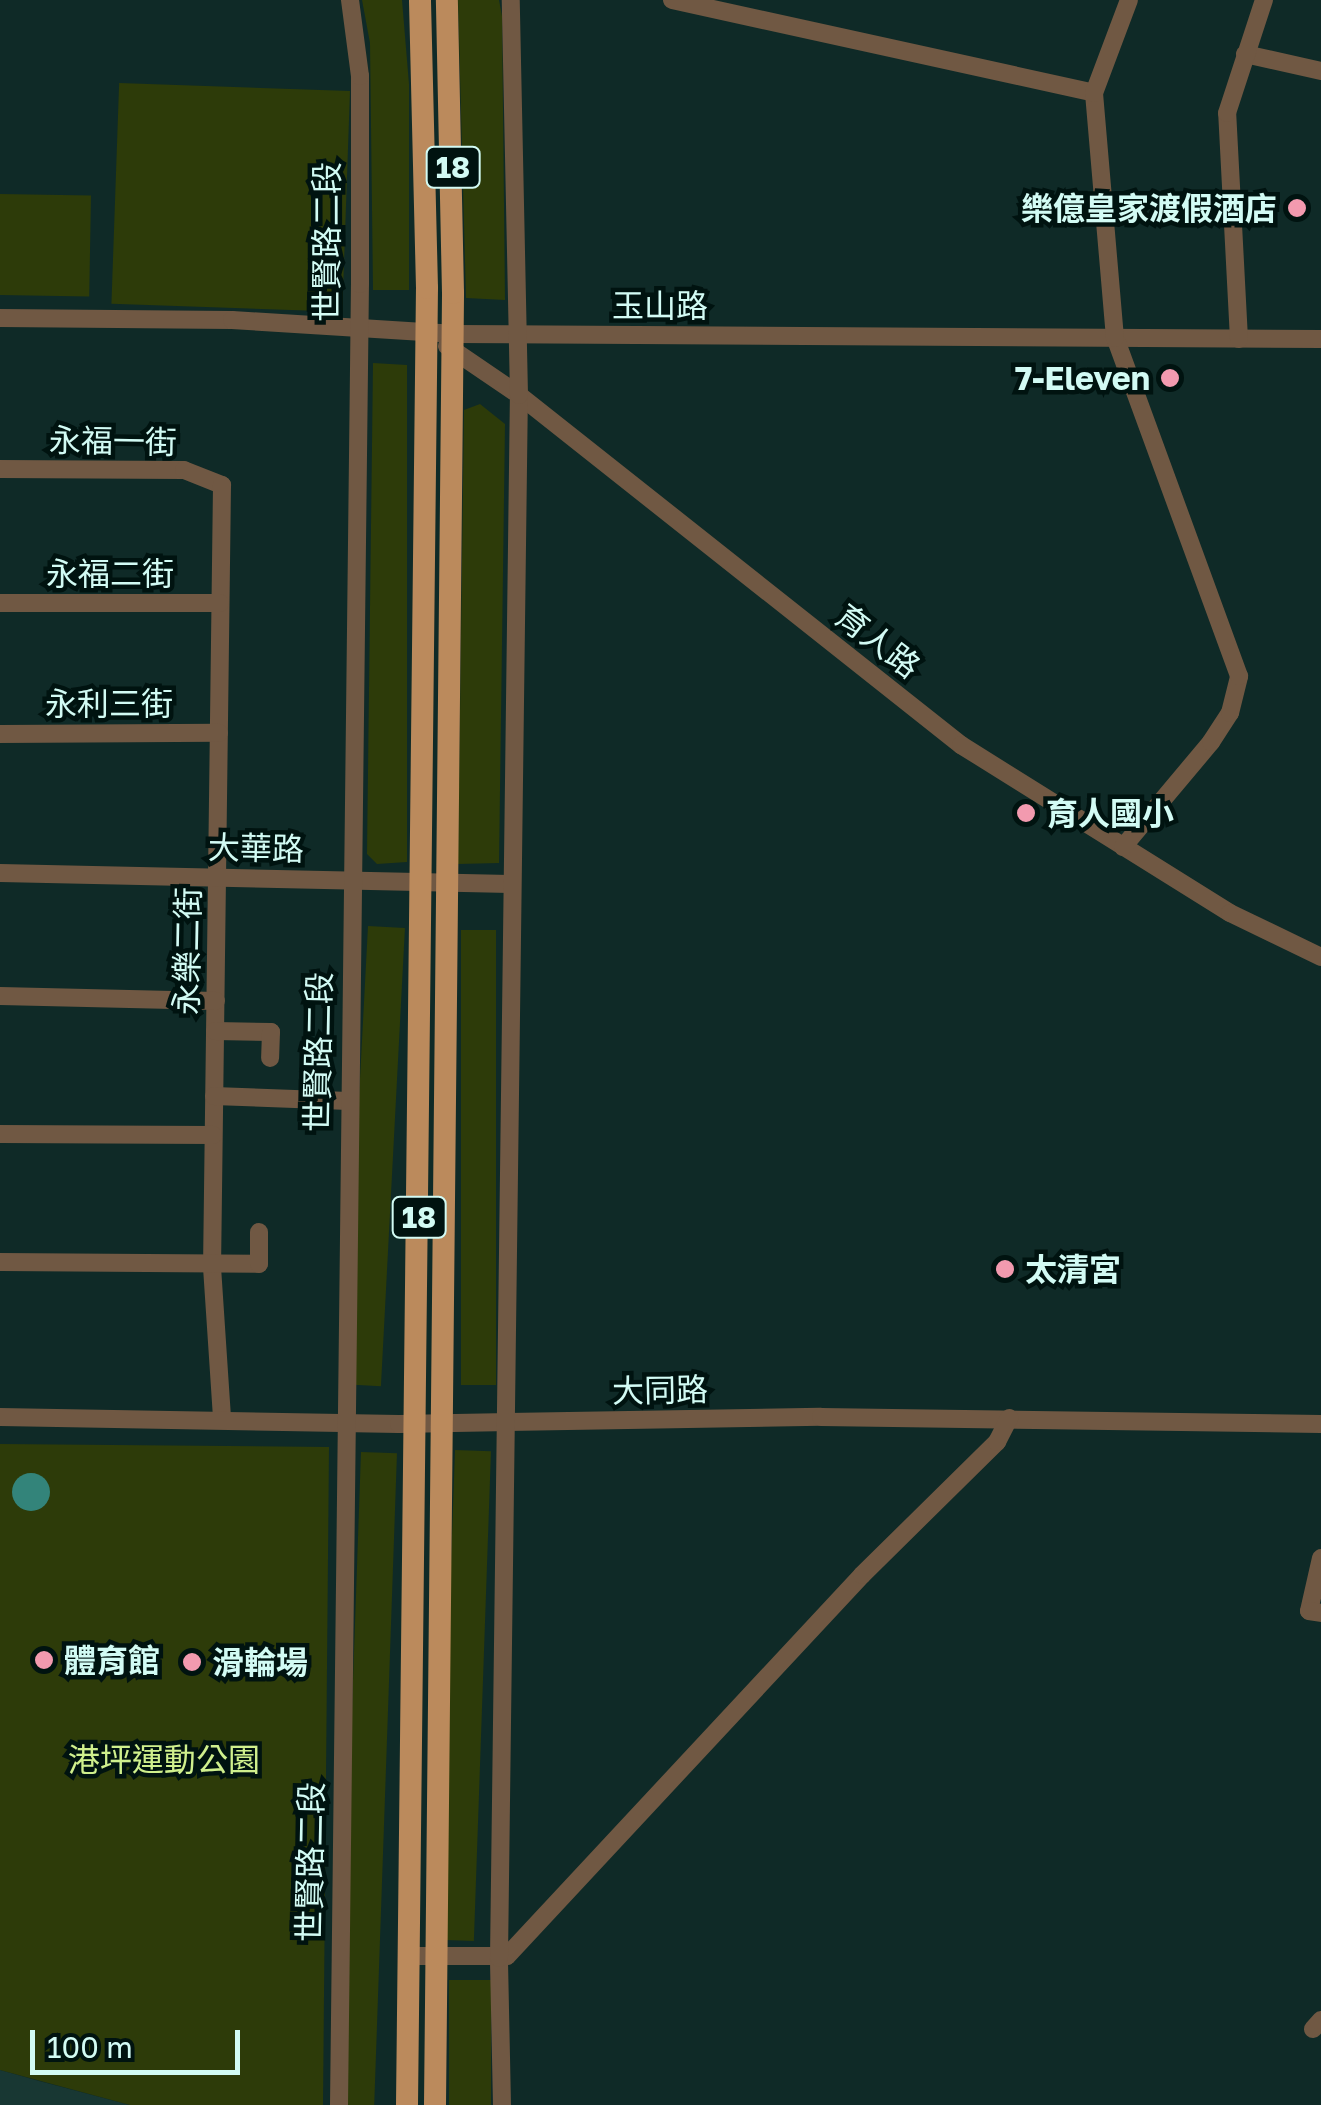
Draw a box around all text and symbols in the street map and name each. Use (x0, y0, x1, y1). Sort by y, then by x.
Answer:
road number: 18 (426, 142, 480, 192)
street label: 世賢路二段 (307, 162, 345, 322)
place label: 樂億皇家渡假酒店 (1021, 189, 1277, 227)
marker: 樂億皇家渡假酒店 (1286, 197, 1308, 219)
street label: 玉山路 (612, 286, 708, 324)
place label: 7-Eleven (1015, 359, 1150, 397)
marker: 7-Eleven (1159, 367, 1181, 389)
street label: 永福一街 (49, 421, 177, 461)
street label: 永福二街 (46, 554, 174, 592)
street label: 育人路 (828, 596, 928, 686)
street label: 永利三街 (45, 684, 173, 722)
place label: 育人國小 (1046, 794, 1174, 832)
marker: 育人國小 (1015, 802, 1037, 824)
street label: 大華路 (208, 828, 304, 868)
street label: 永樂二街 (167, 887, 207, 1015)
street label: 世賢路二段 (297, 972, 339, 1132)
road number: 18 (392, 1192, 446, 1242)
place label: 太清宮 (1025, 1250, 1121, 1288)
marker: 太清宮 (994, 1258, 1016, 1280)
street label: 大同路 (612, 1370, 708, 1410)
place label: 體育館 (64, 1641, 160, 1679)
place label: 滑輪場 (212, 1643, 308, 1681)
marker: 體育館 (33, 1649, 55, 1671)
marker: 滑輪場 (181, 1651, 203, 1673)
park label: 港坪運動公園 (68, 1740, 260, 1778)
street label: 世賢路二段 (289, 1782, 331, 1942)
scale bar (35, 2010, 245, 2072)
text: 100 m (47, 2029, 133, 2065)

